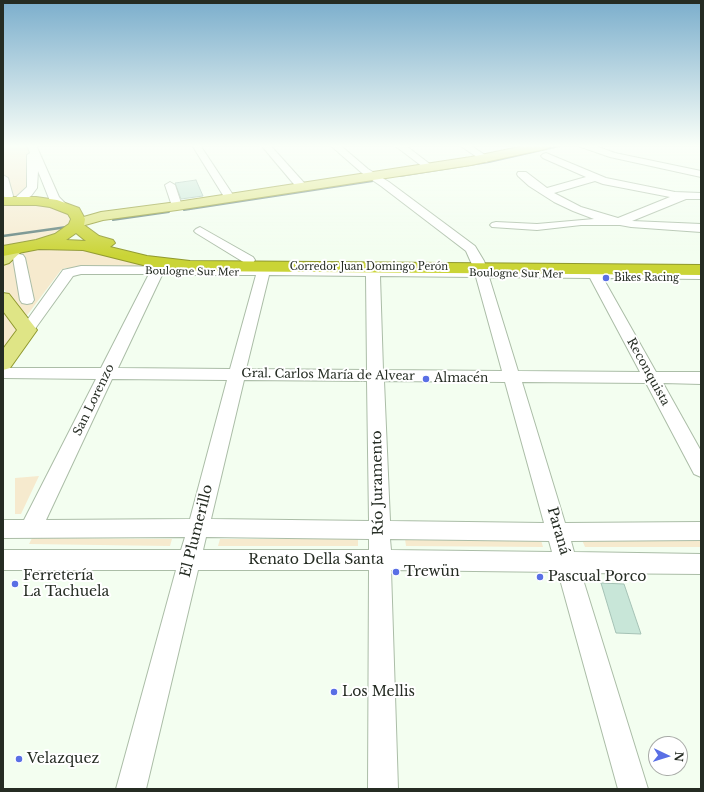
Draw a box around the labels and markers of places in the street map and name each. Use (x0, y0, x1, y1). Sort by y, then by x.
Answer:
place label: Bikes Racing (614, 272, 679, 284)
marker: Bikes Racing (601, 273, 611, 283)
place label: Almacén (434, 372, 488, 386)
marker: Almacén (421, 374, 431, 384)
place label: Trewün (404, 564, 460, 580)
marker: Trewün (391, 567, 401, 577)
place label: Ferretería La Tachuela (23, 568, 109, 600)
place label: Pascual Porco (548, 569, 646, 585)
marker: Pascual Porco (535, 572, 545, 582)
marker: Ferretería La Tachuela (10, 579, 20, 589)
place label: Los Mellis (342, 684, 415, 700)
marker: Los Mellis (329, 687, 339, 697)
place label: Velazquez (27, 751, 99, 767)
marker: Velazquez (14, 754, 24, 764)

